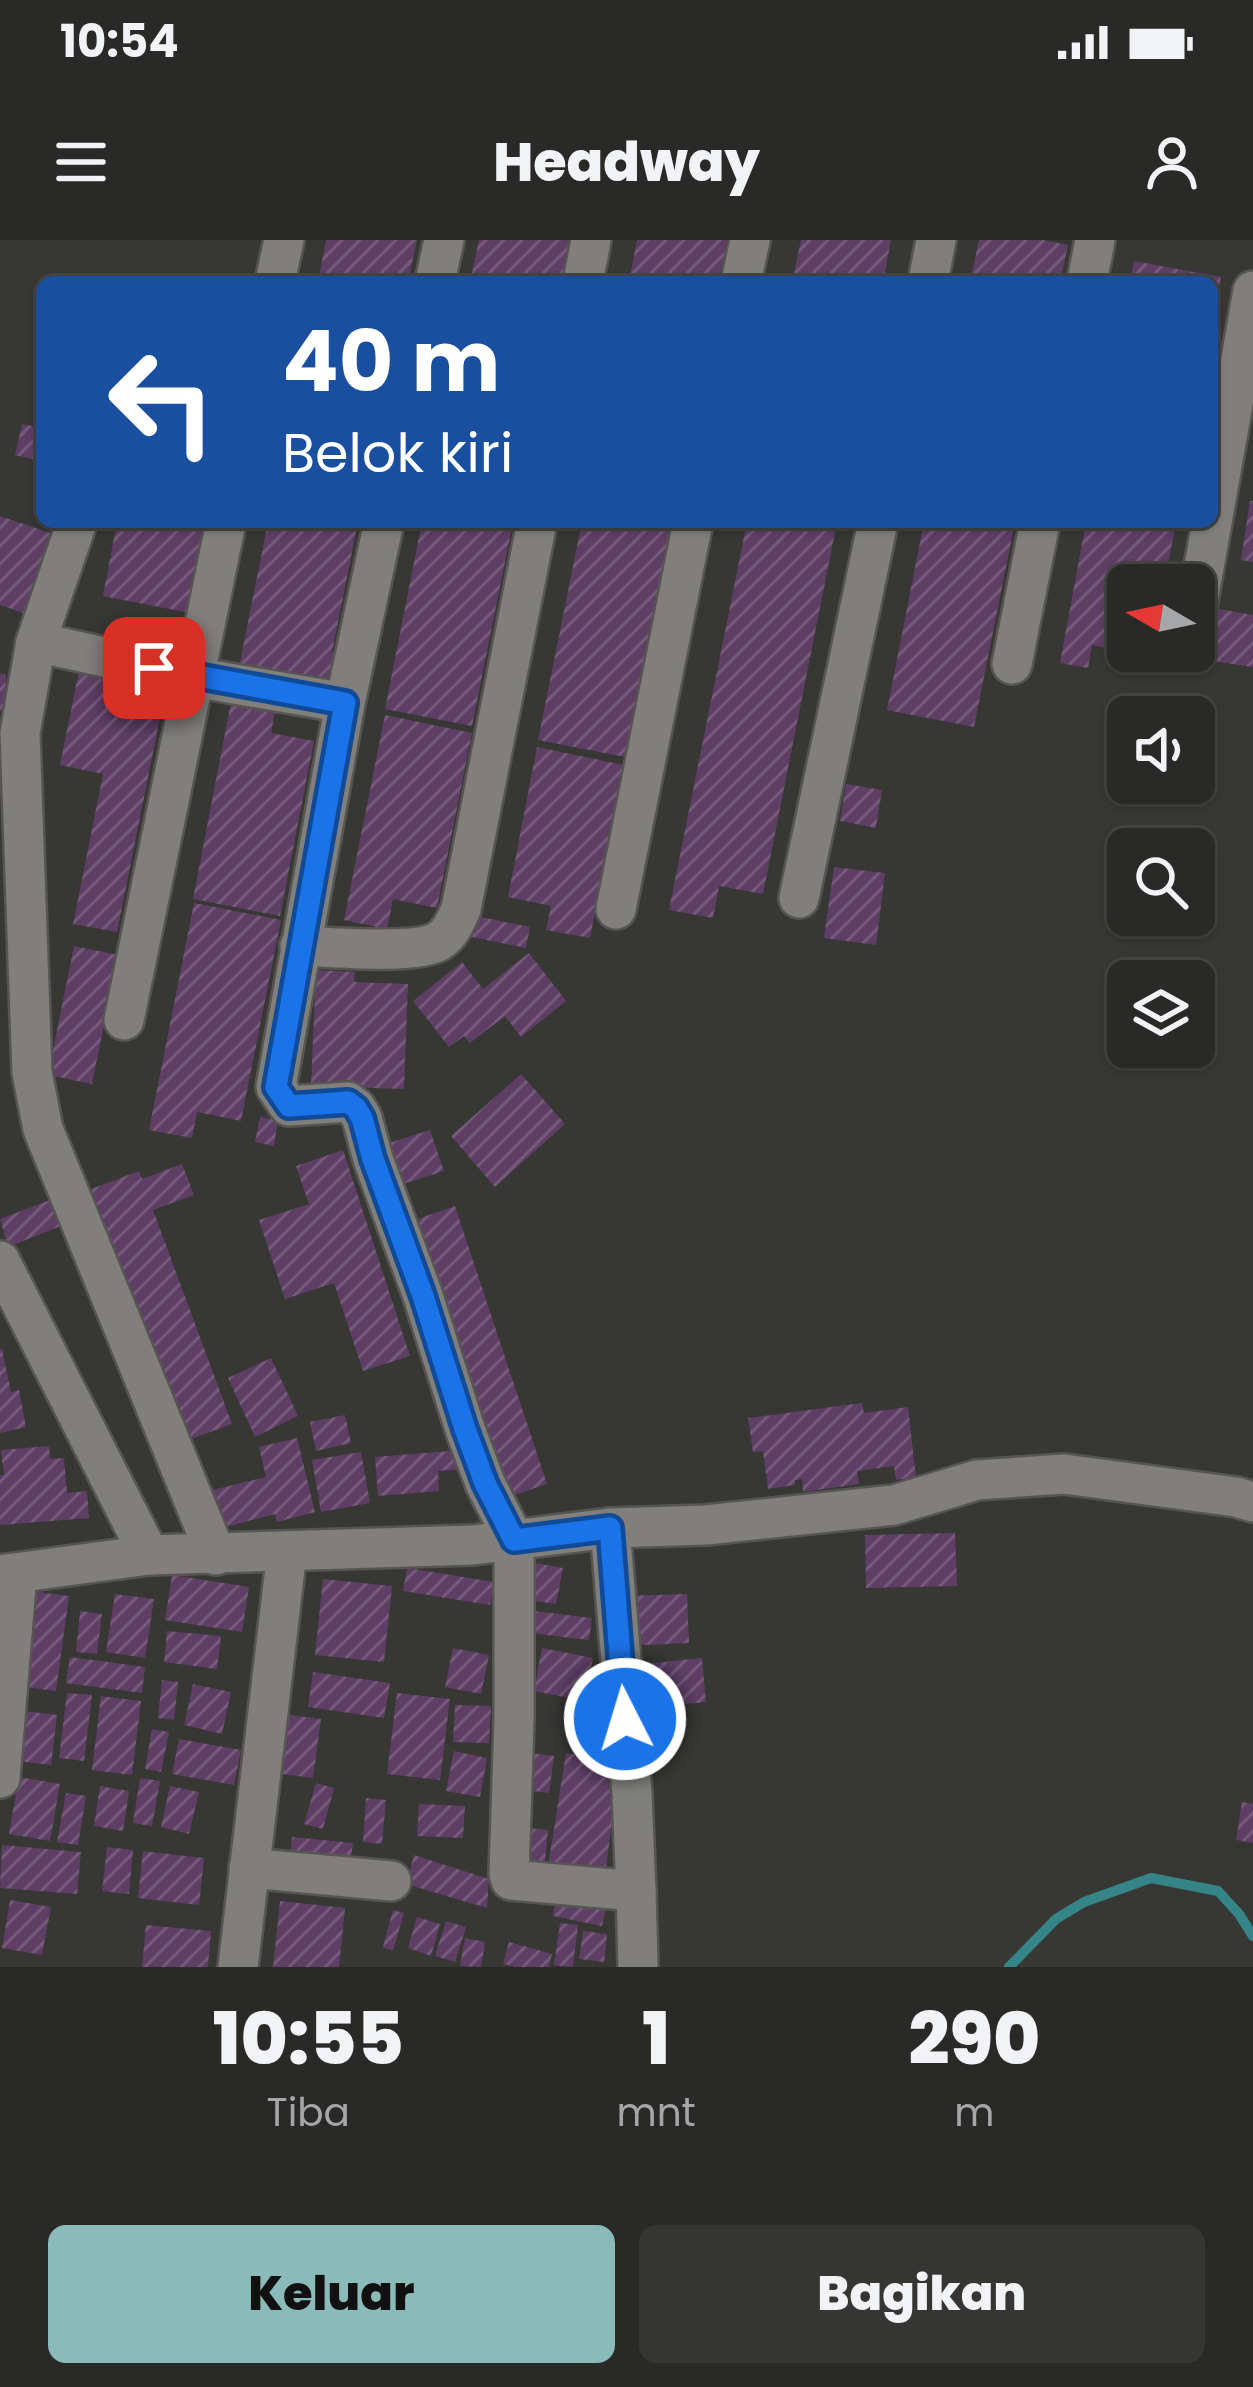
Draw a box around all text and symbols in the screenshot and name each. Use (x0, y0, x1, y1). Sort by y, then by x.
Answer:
text: 10:54 (60, 10, 179, 73)
text: Headway (493, 124, 760, 200)
icon: menu (48, 129, 114, 195)
icon: person (1139, 129, 1205, 195)
text: 40 m (282, 303, 500, 420)
icon: left (84, 324, 240, 480)
text: Belok kiri (282, 415, 513, 491)
north arrow (1107, 564, 1215, 672)
map controls (1107, 564, 1215, 1068)
pin (103, 617, 205, 719)
icon: arrive (121, 635, 187, 701)
button: sound (1107, 696, 1215, 804)
button: search (1107, 828, 1215, 936)
button: layers (1107, 960, 1215, 1068)
position arrow (562, 1656, 688, 1782)
text: 10:55 (213, 1988, 404, 2089)
text: 1 (642, 1988, 670, 2089)
text: 290 (908, 1988, 1040, 2089)
text: Tiba (267, 2085, 350, 2140)
text: mnt (616, 2085, 696, 2140)
text: m (954, 2085, 994, 2140)
button: Keluar (48, 2225, 615, 2363)
button: Bagikan (639, 2225, 1205, 2363)

